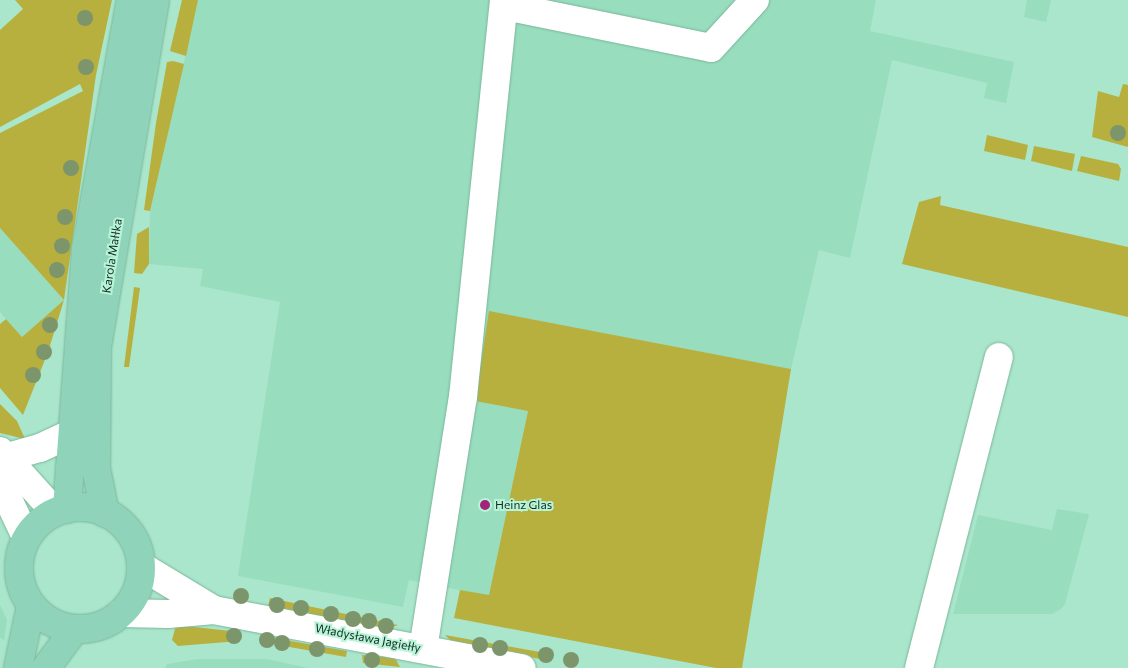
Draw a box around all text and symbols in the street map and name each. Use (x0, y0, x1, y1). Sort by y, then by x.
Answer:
street label: Karola Małłka (99, 218, 125, 294)
place label: Heinz Glas (495, 498, 552, 512)
marker: Heinz Glas (479, 499, 491, 511)
street label: Władysława Jagiełły (314, 621, 422, 655)

